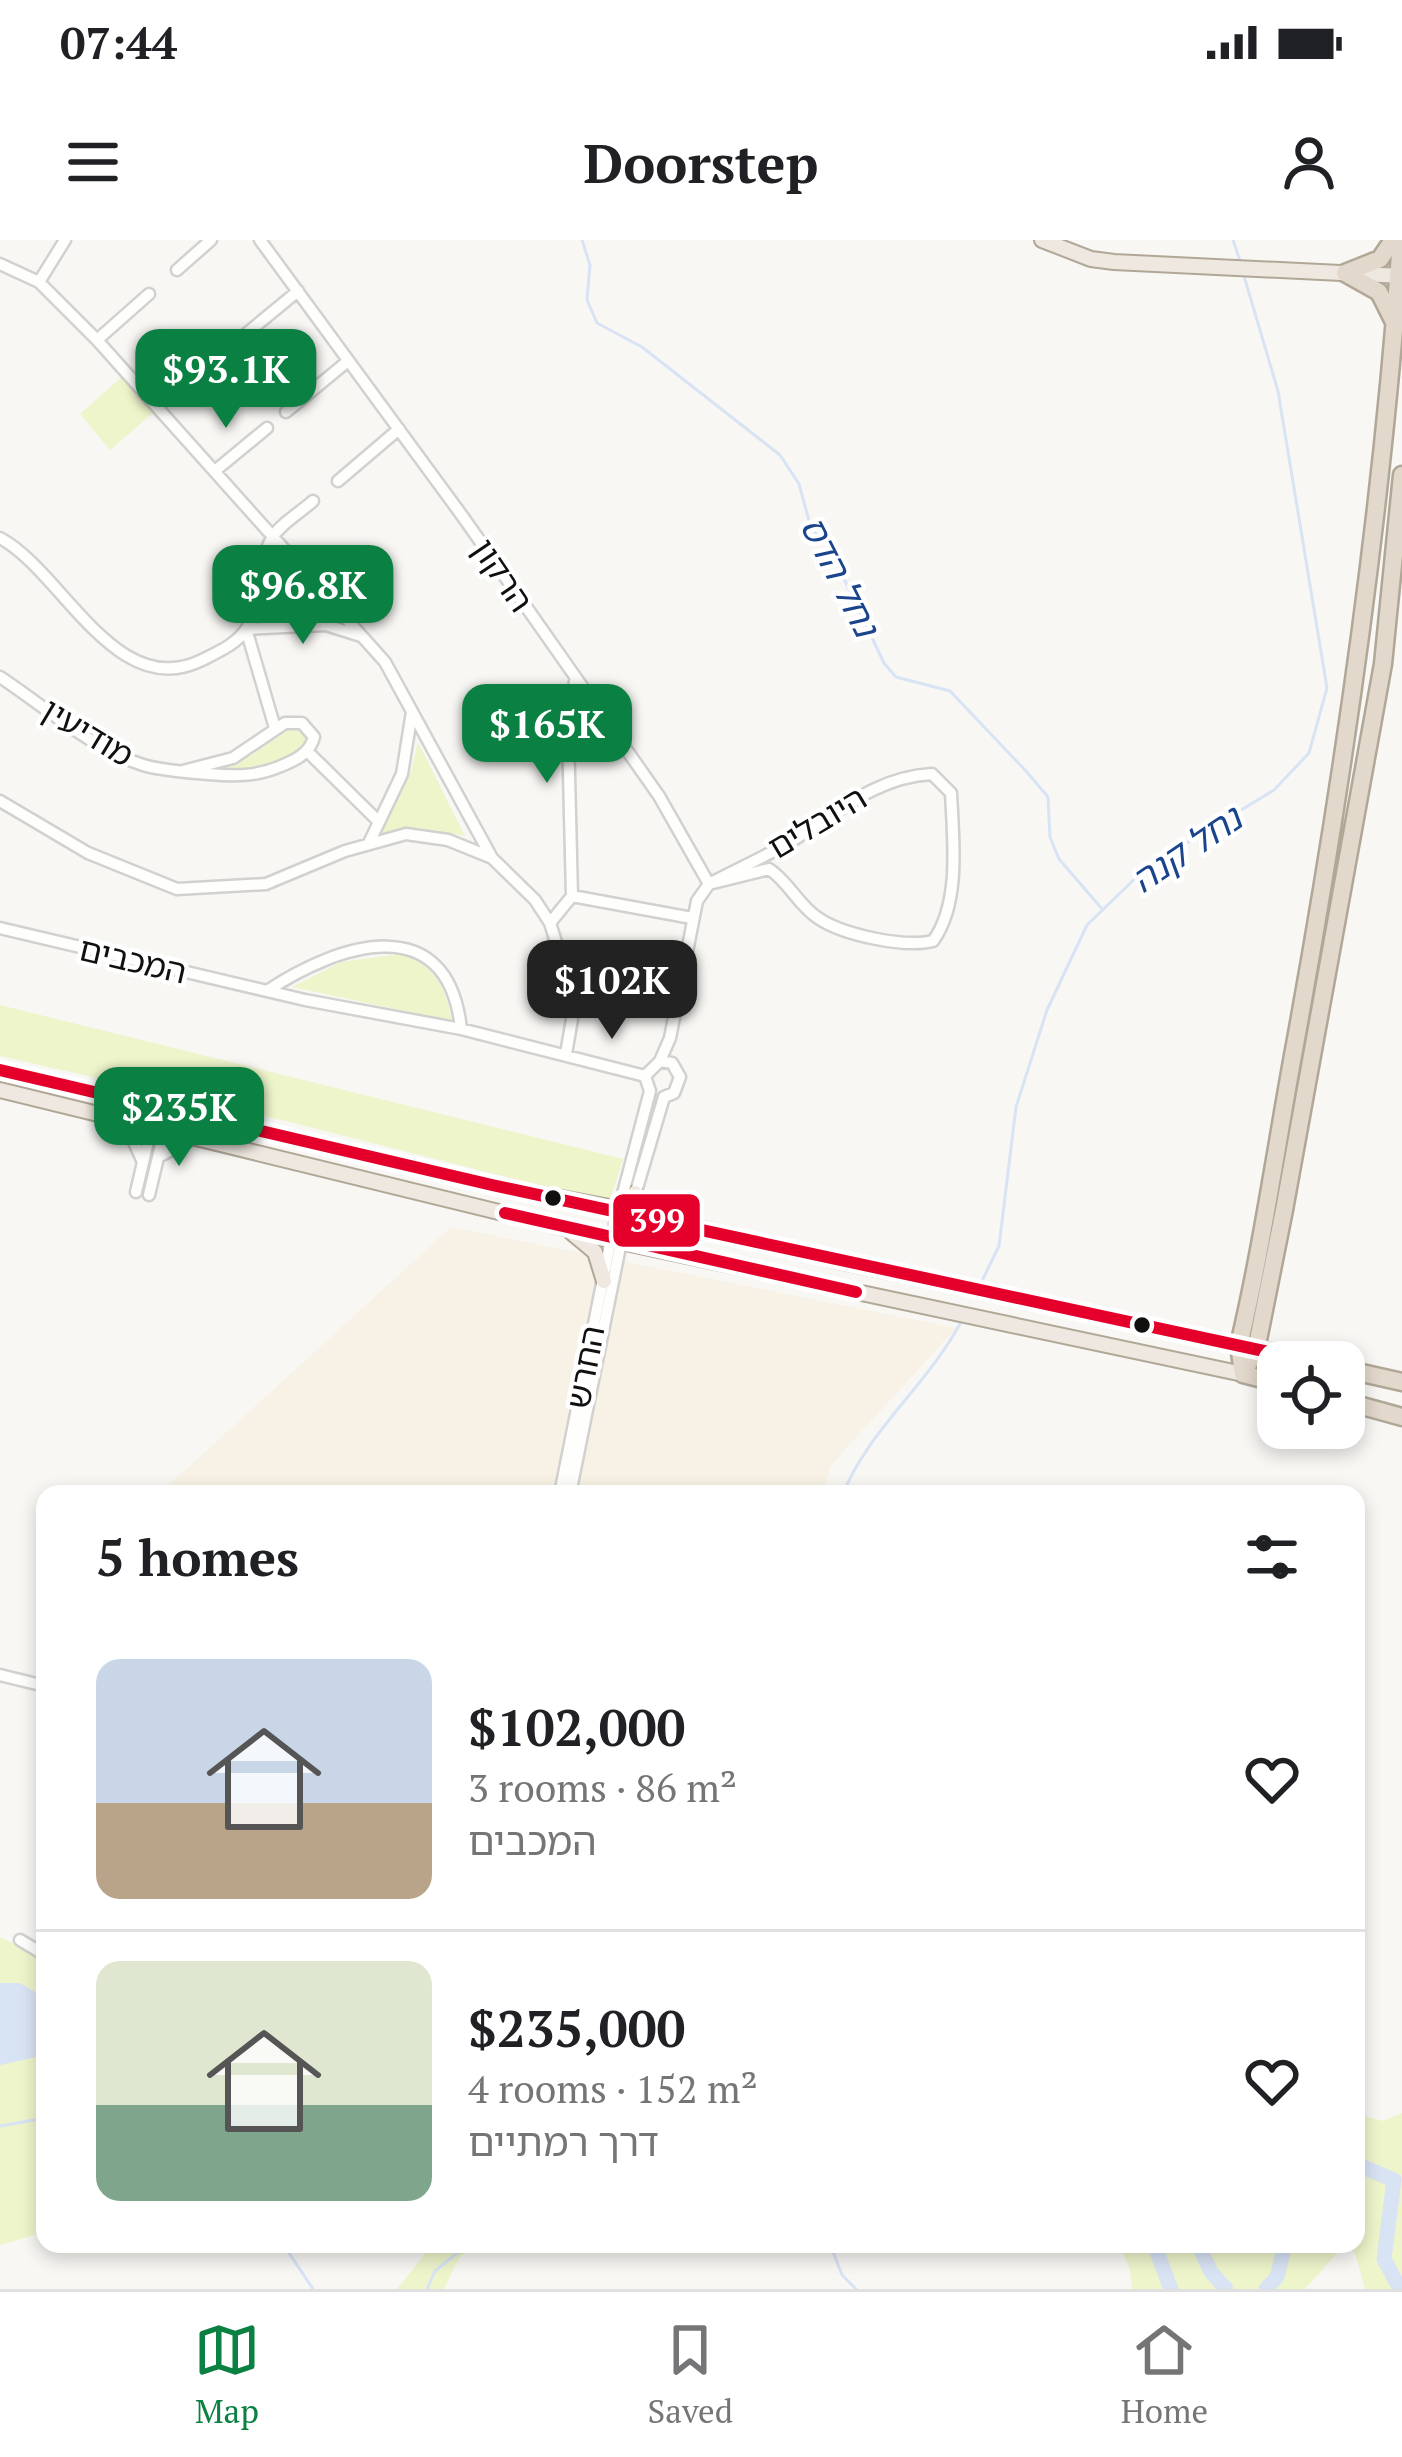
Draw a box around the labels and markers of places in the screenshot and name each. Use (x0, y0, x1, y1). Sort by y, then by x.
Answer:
pin: $93.1K (128, 329, 324, 431)
pin: $96.8K (205, 545, 401, 647)
pin: $165K (463, 684, 631, 786)
pin: $102K (528, 940, 696, 1042)
pin: $235K (95, 1067, 263, 1169)
unlabelled marker (542, 1187, 564, 1209)
unlabelled marker (1131, 1314, 1153, 1336)

